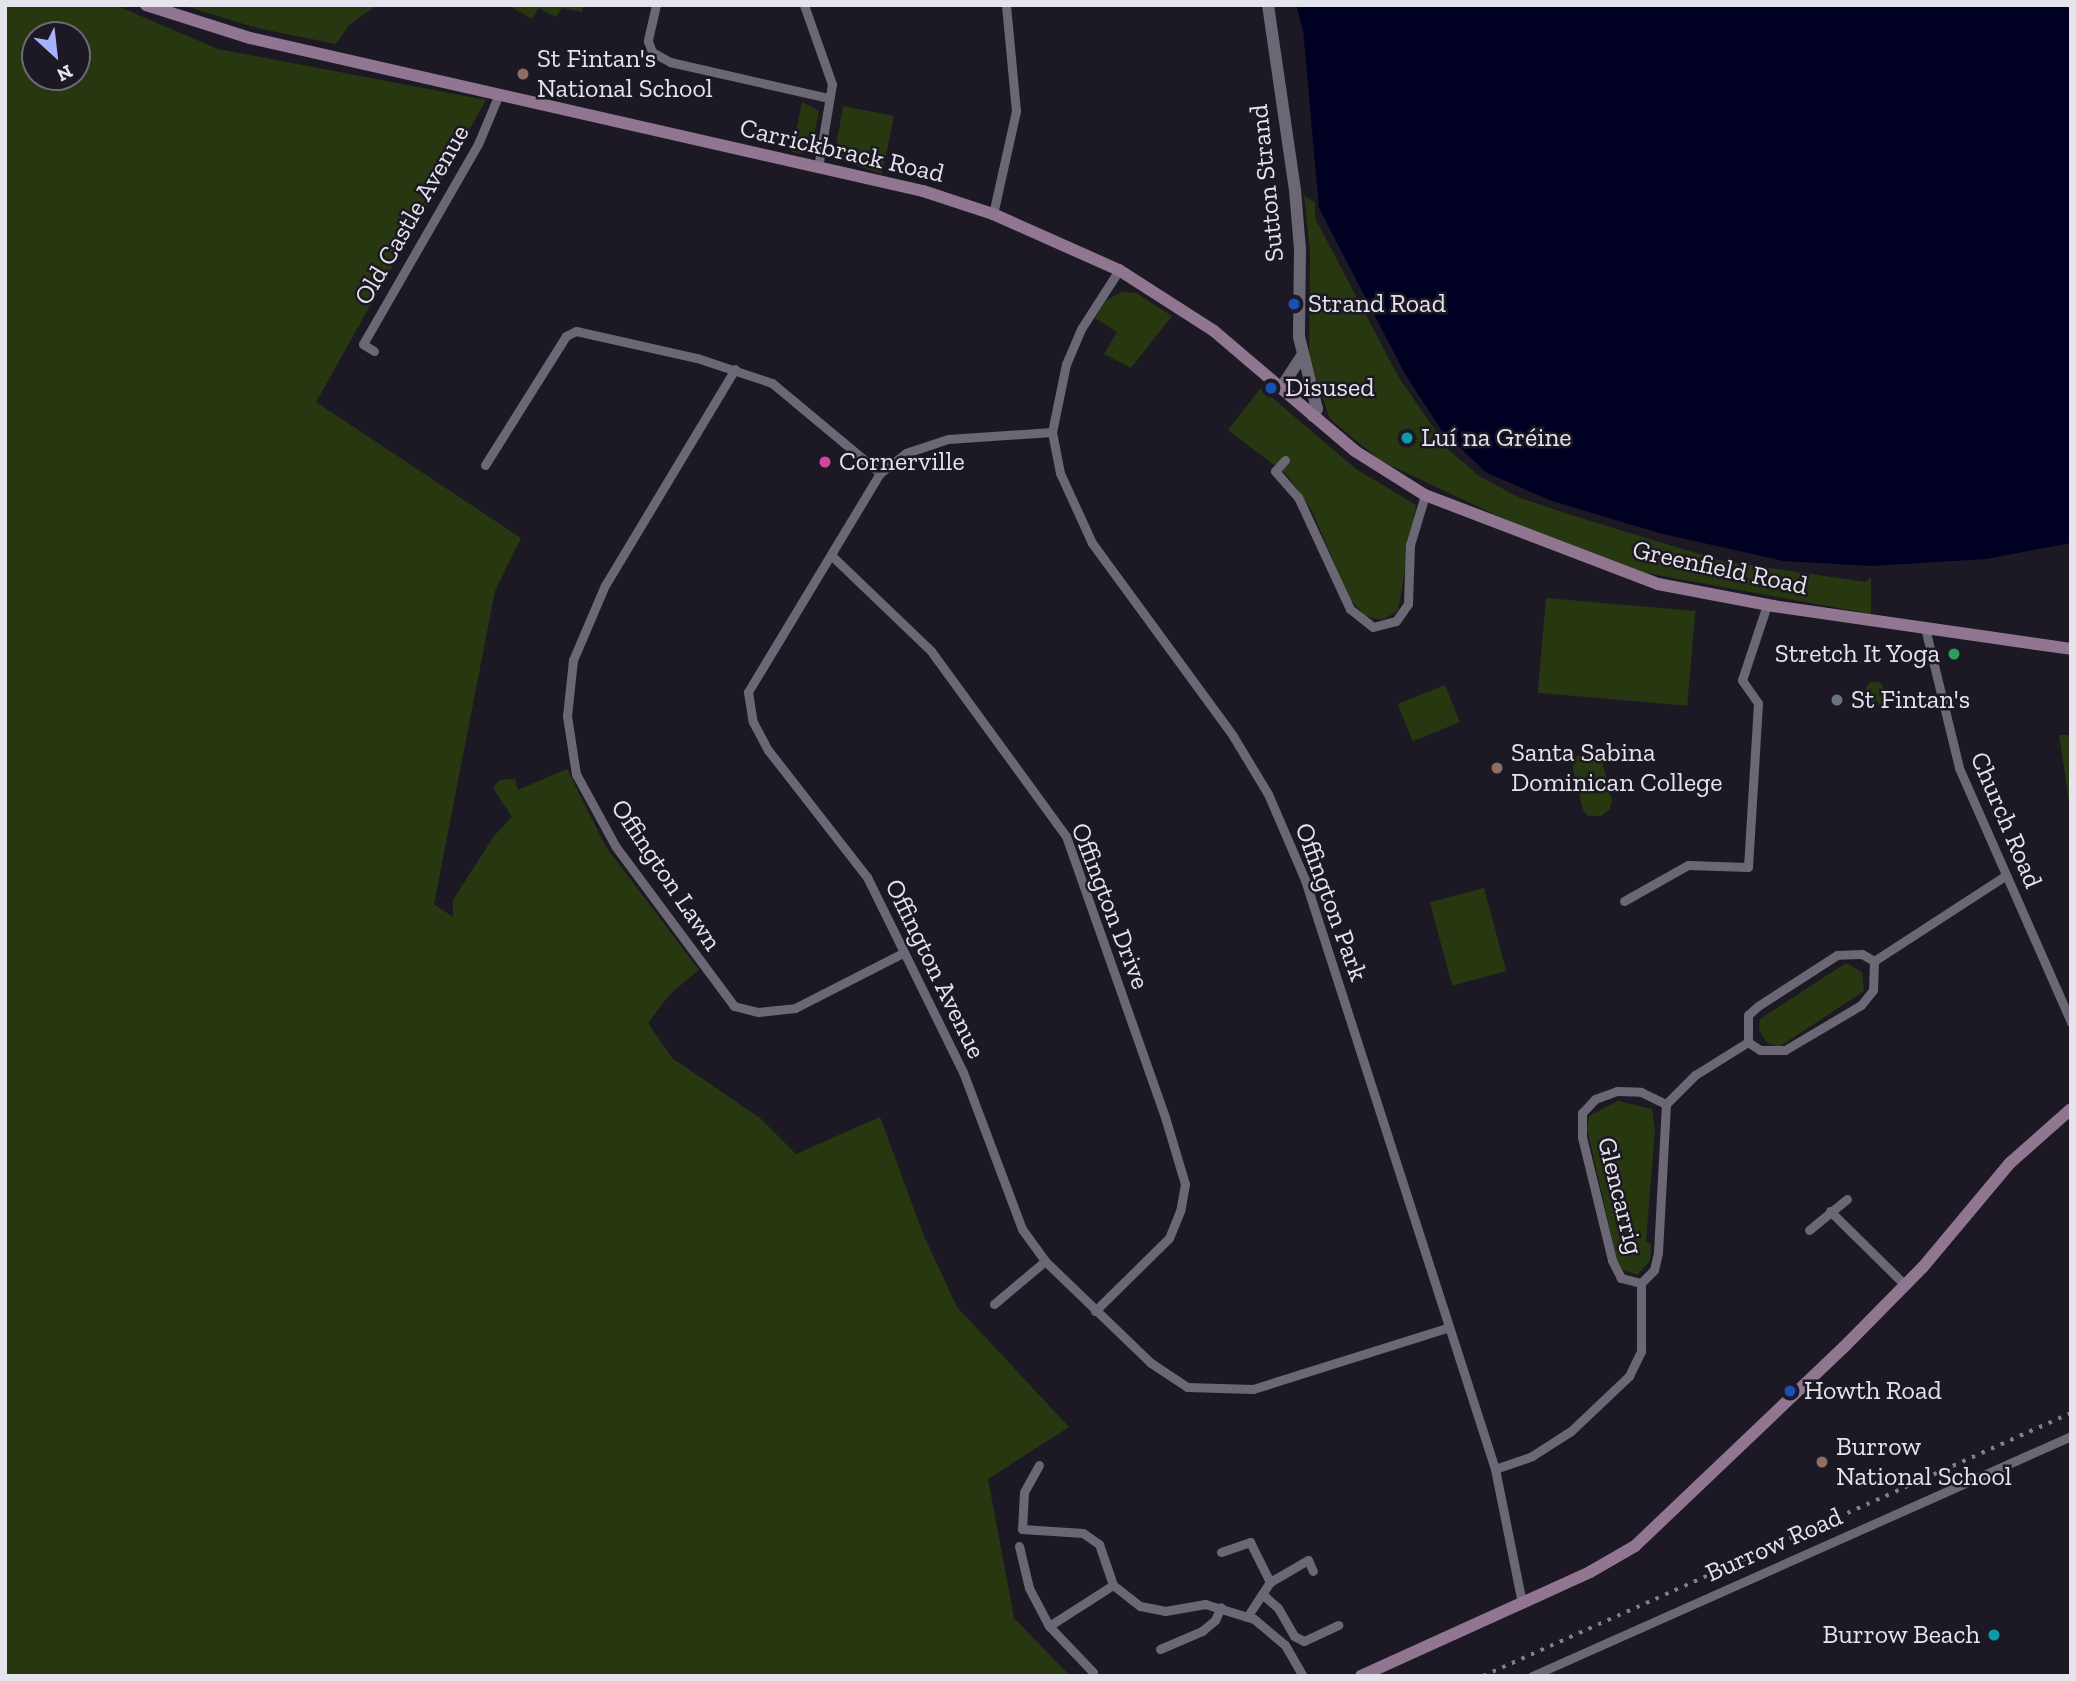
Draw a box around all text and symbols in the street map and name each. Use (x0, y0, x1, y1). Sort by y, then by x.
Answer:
north arrow (21, 21, 91, 91)
place label: St Fintan's National School (537, 43, 713, 104)
text: N (53, 60, 77, 87)
marker: St Fintan's National School (515, 66, 531, 82)
street label: Sutton Strand (1243, 103, 1291, 263)
street label: Carrickbrack Road (737, 112, 947, 190)
street label: Old Castle Avenue (348, 119, 476, 311)
place label: Strand Road (1308, 288, 1446, 320)
marker: Strand Road (1286, 296, 1302, 312)
place label: Disused (1285, 372, 1374, 404)
marker: Disused (1263, 380, 1279, 396)
place label: Luí na Gréine (1421, 422, 1572, 454)
marker: Luí na Gréine (1399, 430, 1415, 446)
place label: Cornerville (839, 446, 965, 478)
marker: Cornerville (817, 454, 833, 470)
street label: Greenfield Road (1630, 534, 1810, 602)
place label: Stretch It Yoga (1774, 638, 1940, 670)
marker: Stretch It Yoga (1946, 646, 1962, 662)
place label: St Fintan's (1851, 684, 1970, 716)
marker: St Fintan's (1829, 692, 1845, 708)
place label: Santa Sabina Dominican College (1511, 737, 1723, 798)
street label: Church Road (1963, 747, 2049, 893)
marker: Santa Sabina Dominican College (1489, 760, 1505, 776)
street label: Offington Lawn (604, 794, 728, 956)
street label: Offington Drive (1064, 818, 1156, 994)
street label: Offington Park (1288, 819, 1374, 985)
street label: Offington Avenue (878, 874, 992, 1064)
street label: Glencarrig (1590, 1134, 1650, 1258)
place label: Howth Road (1804, 1375, 1942, 1407)
marker: Howth Road (1782, 1383, 1798, 1399)
place label: Burrow National School (1836, 1431, 2012, 1492)
marker: Burrow National School (1814, 1454, 1830, 1470)
street label: Burrow Road (1701, 1501, 1847, 1589)
place label: Burrow Beach (1822, 1619, 1980, 1651)
marker: Burrow Beach (1986, 1627, 2002, 1643)

